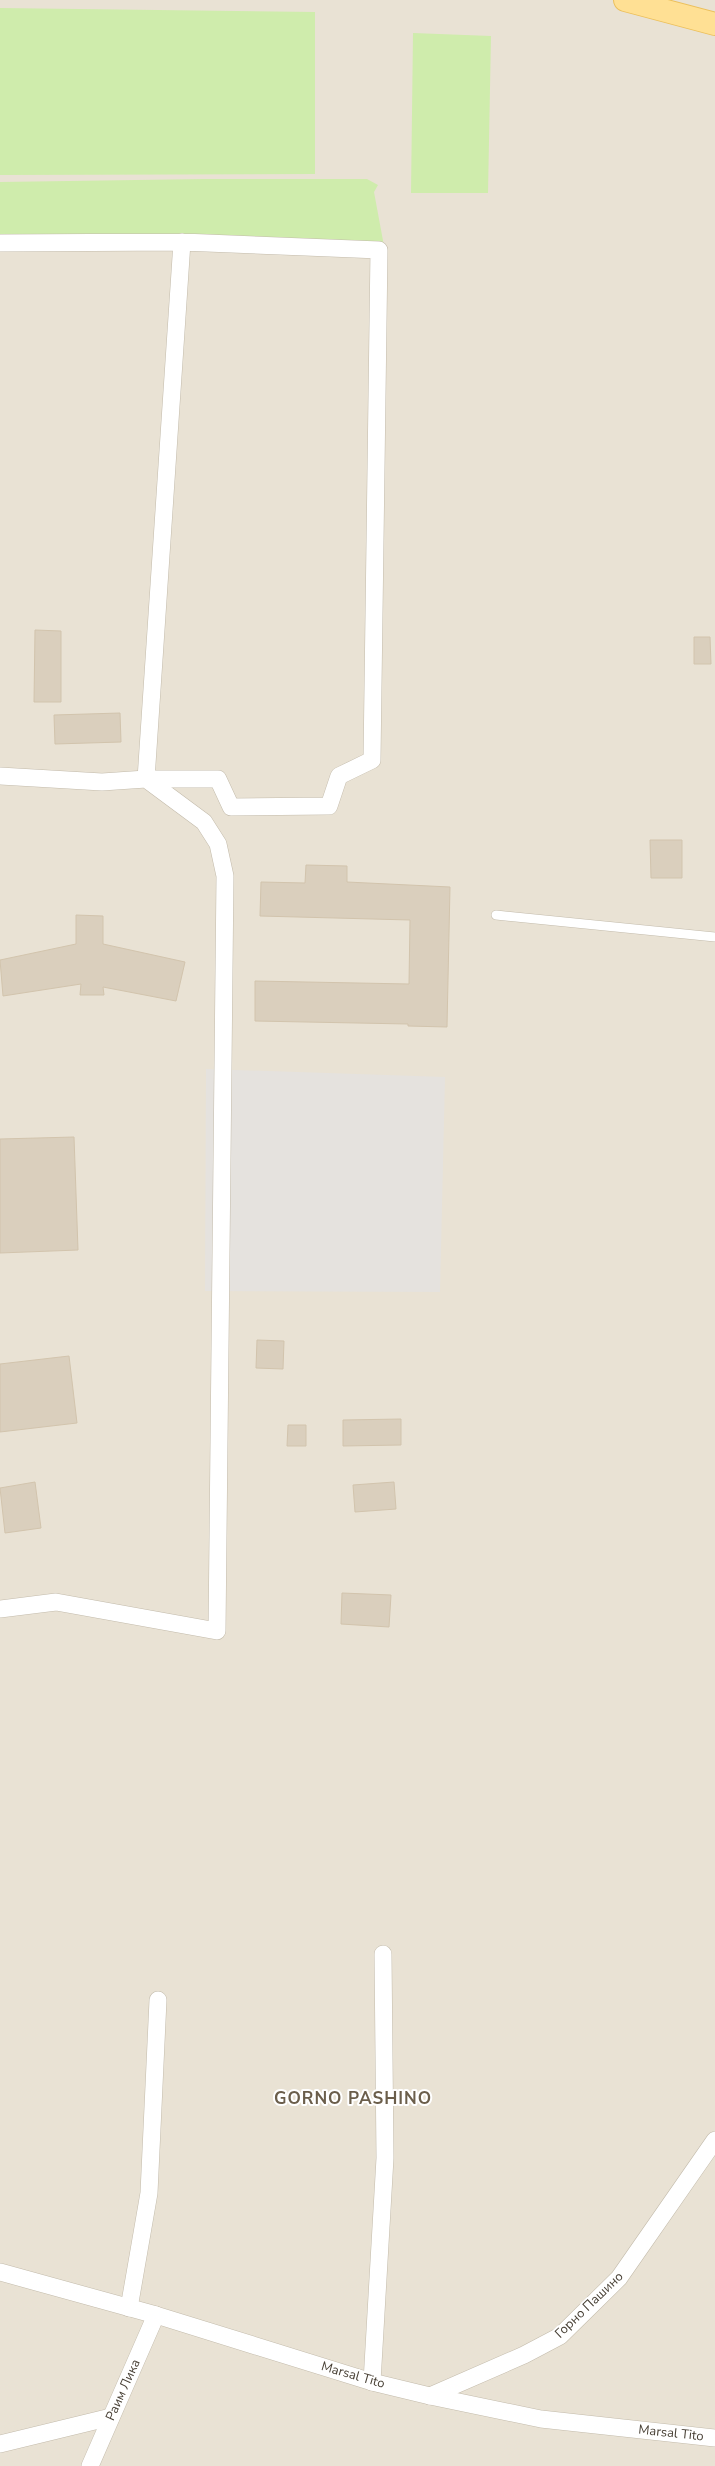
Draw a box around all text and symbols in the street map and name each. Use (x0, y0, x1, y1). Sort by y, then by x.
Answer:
district label: GORNO PASHINO (274, 2087, 432, 2110)
street label: Горно Пашино (551, 2268, 627, 2342)
street label: Раим Лика (101, 2356, 145, 2424)
street label: Marsal Tito (319, 2357, 387, 2393)
street label: Marsal Tito (637, 2421, 705, 2445)

